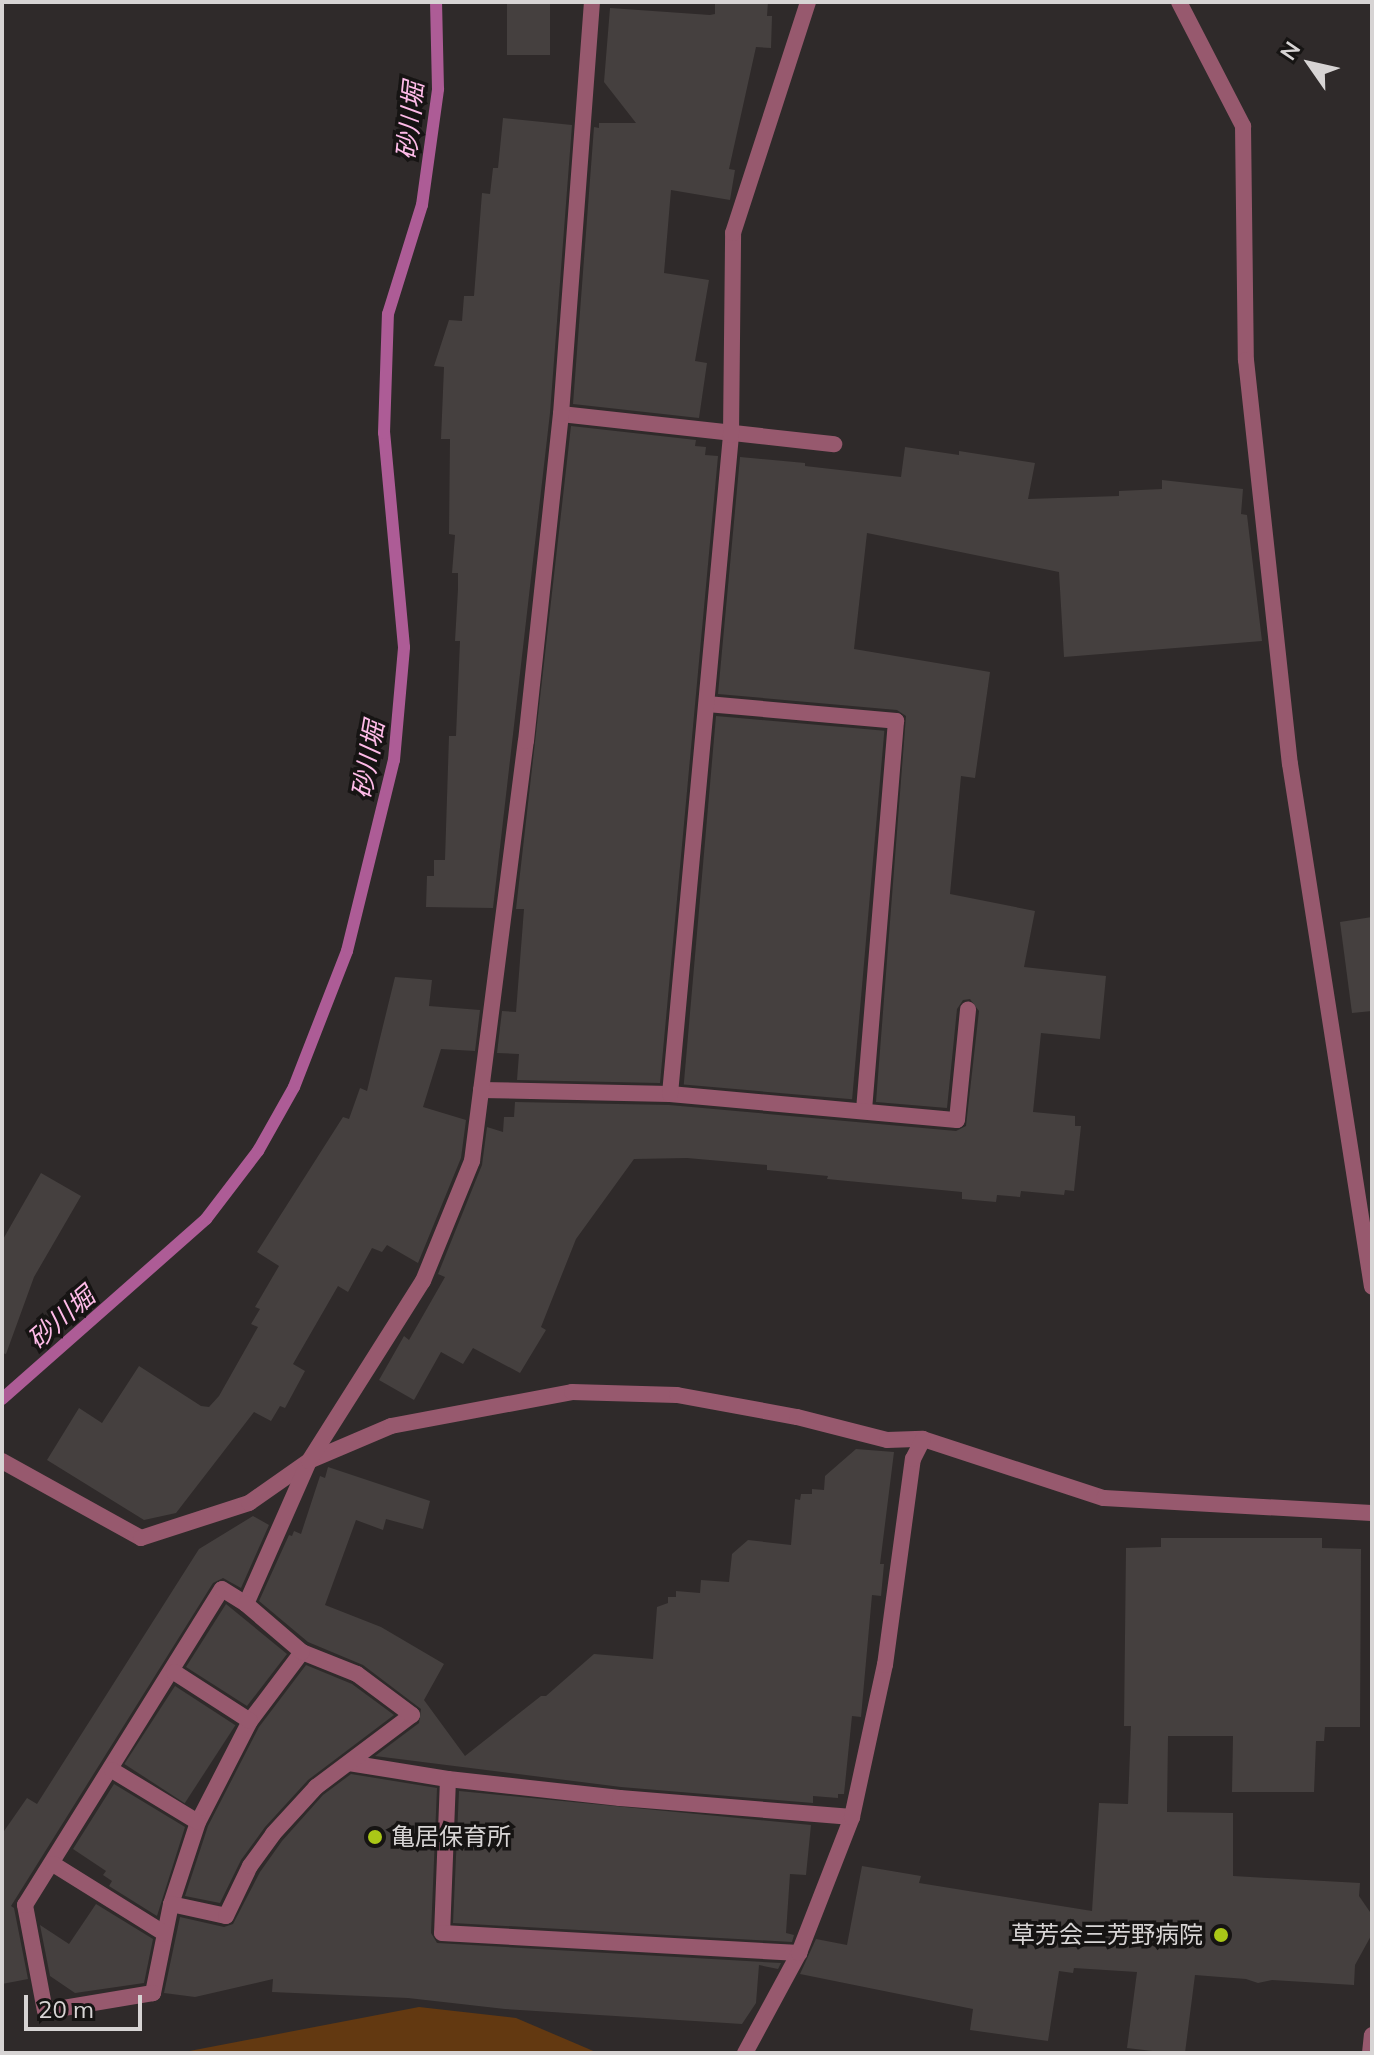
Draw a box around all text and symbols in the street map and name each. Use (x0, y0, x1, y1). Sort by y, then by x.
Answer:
north arrow (1270, 24, 1350, 104)
text: N (1274, 36, 1306, 65)
water label: 砂川堀 (390, 81, 430, 161)
water label: 砂川堀 (346, 719, 390, 801)
water label: 砂川堀 (21, 1281, 101, 1355)
place label: 亀居保育所 (391, 1823, 511, 1851)
marker: 亀居保育所 (366, 1828, 384, 1846)
place label: 草芳会三芳野病院 (1011, 1921, 1203, 1949)
marker: 草芳会三芳野病院 (1210, 1924, 1232, 1946)
scale bar (28, 1979, 146, 2029)
text: 20 m (38, 1994, 94, 2024)

